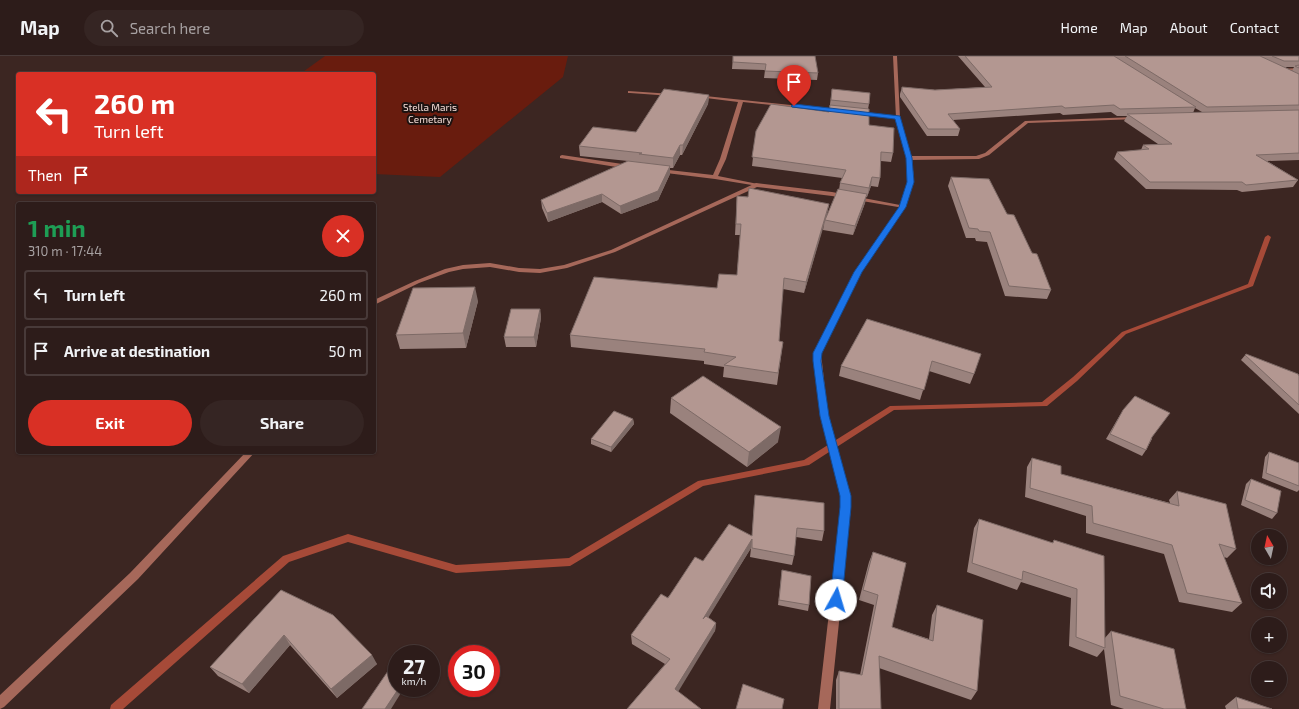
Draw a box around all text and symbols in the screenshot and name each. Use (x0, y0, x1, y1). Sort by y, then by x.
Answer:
search box (84, 10, 364, 46)
text: Map (20, 16, 60, 39)
icon: search (98, 17, 120, 39)
text: Search here (130, 19, 210, 37)
text: Home (1061, 19, 1098, 36)
text: Map (1120, 19, 1148, 36)
text: About (1170, 19, 1208, 36)
text: Contact (1230, 19, 1279, 36)
pin (777, 65, 811, 106)
icon: arrive (783, 71, 805, 93)
text: 260 m (94, 86, 175, 120)
icon: left (28, 88, 80, 140)
park label: Stella Maris Cemetary (403, 101, 457, 125)
text: Turn left (94, 120, 164, 142)
icon: arrive (70, 164, 92, 186)
text: Then (28, 166, 62, 184)
text: 1 min (28, 213, 86, 242)
button: close (322, 215, 364, 257)
text: 310 m · 17:44 (28, 243, 102, 259)
icon: left (30, 284, 52, 306)
text: Turn left (64, 286, 125, 304)
text: 260 m (319, 286, 362, 304)
icon: arrive (30, 340, 52, 362)
text: Arrive at destination (64, 342, 210, 360)
text: 50 m (328, 342, 362, 360)
button: Exit (28, 400, 192, 446)
button: Share (200, 400, 364, 446)
north arrow (1251, 529, 1287, 565)
map controls (1251, 529, 1287, 697)
button: sound (1251, 573, 1287, 609)
position arrow (815, 579, 857, 621)
button: + (1251, 617, 1287, 653)
speed limit sign: 30 (448, 645, 500, 697)
text: 27 (403, 654, 425, 678)
button: − (1251, 661, 1287, 697)
text: km/h (402, 675, 426, 687)

